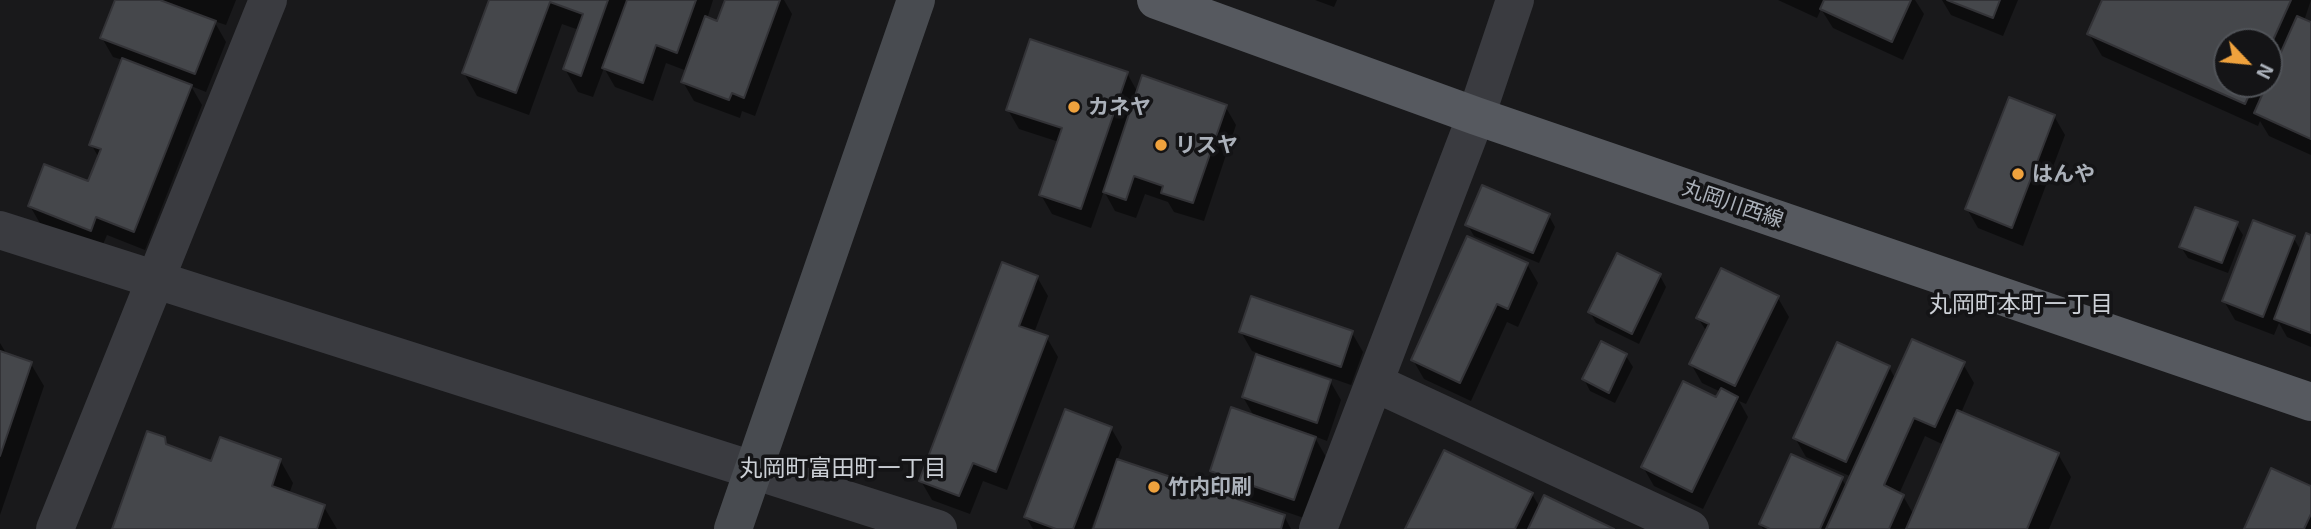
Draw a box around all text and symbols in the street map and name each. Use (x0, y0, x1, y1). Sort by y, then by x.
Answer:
north arrow (2213, 28, 2283, 98)
text: N (2252, 60, 2279, 83)
place label: カネヤ (1088, 94, 1151, 120)
marker: カネヤ (1066, 99, 1082, 115)
place label: リスヤ (1175, 132, 1238, 158)
marker: リスヤ (1153, 137, 1169, 153)
place label: はんや (2032, 161, 2095, 187)
marker: はんや (2010, 166, 2026, 182)
street label: 丸岡川西線 (1679, 175, 1787, 233)
district label: 丸岡町本町一丁目 (1929, 290, 2113, 318)
district label: 丸岡町富田町一丁目 (740, 454, 946, 482)
place label: 竹内印刷 (1168, 474, 1252, 500)
marker: 竹内印刷 (1146, 479, 1162, 495)

